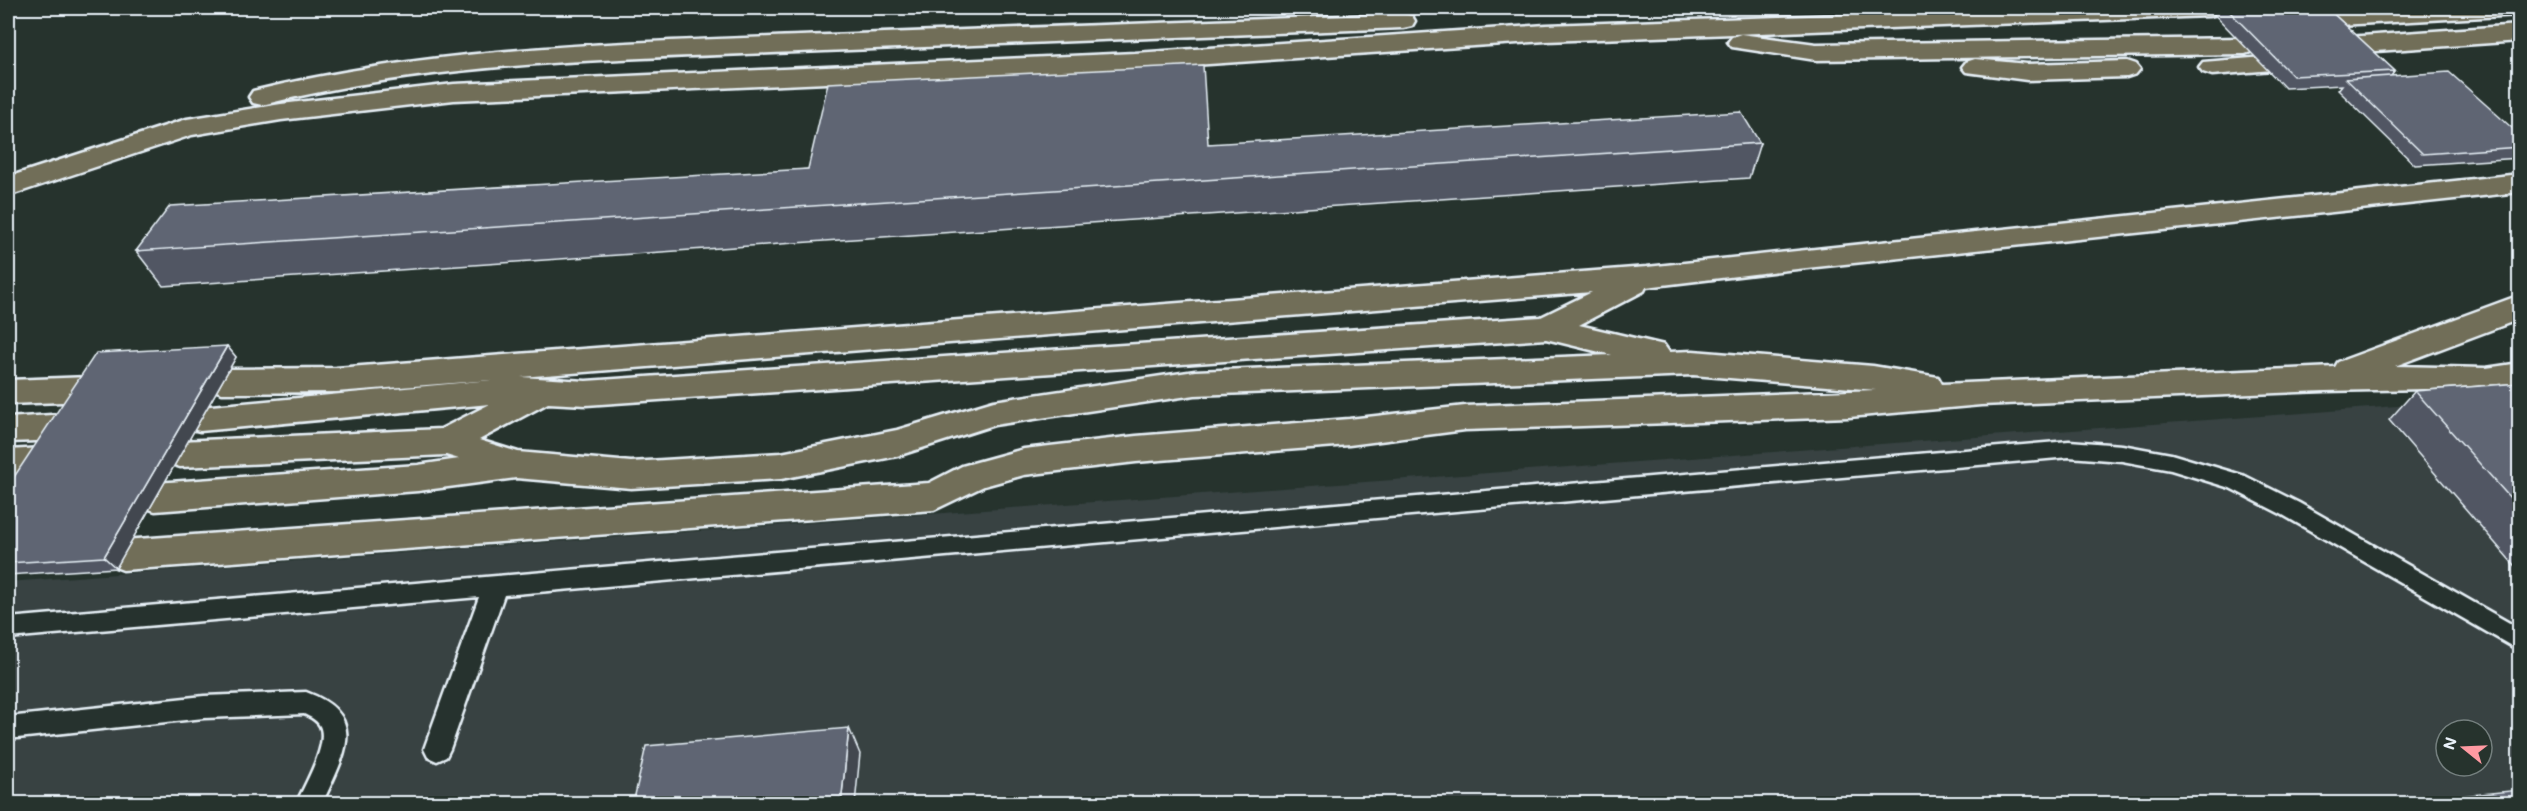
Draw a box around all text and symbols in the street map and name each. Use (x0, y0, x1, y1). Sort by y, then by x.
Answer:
north arrow (2434, 718, 2494, 778)
text: N (2437, 734, 2461, 752)

